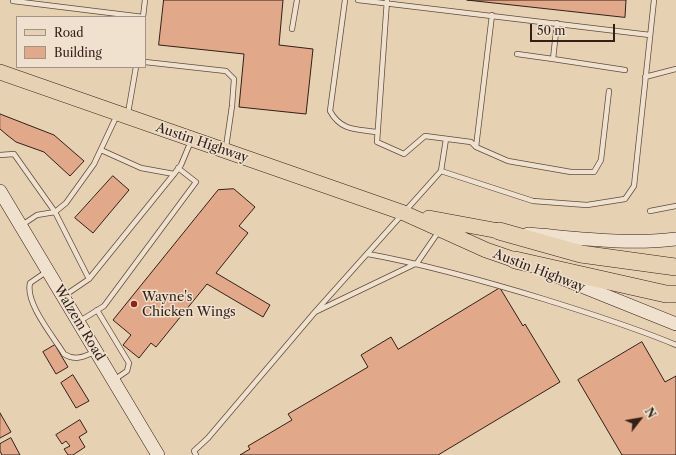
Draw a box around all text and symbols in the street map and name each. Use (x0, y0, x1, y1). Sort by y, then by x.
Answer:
legend (16, 16, 146, 68)
scale bar (532, 16, 617, 42)
text: 50 m (537, 23, 566, 38)
text: Road (54, 25, 84, 40)
text: Building (54, 45, 102, 60)
street label: Austin Highway (154, 120, 250, 166)
street label: Austin Highway (491, 246, 587, 296)
street label: Walzem Road (50, 282, 108, 364)
place label: Wayne's Chicken Wings (142, 289, 236, 320)
marker: Wayne's Chicken Wings (129, 299, 139, 309)
north arrow (620, 399, 660, 439)
text: N (642, 405, 659, 421)

